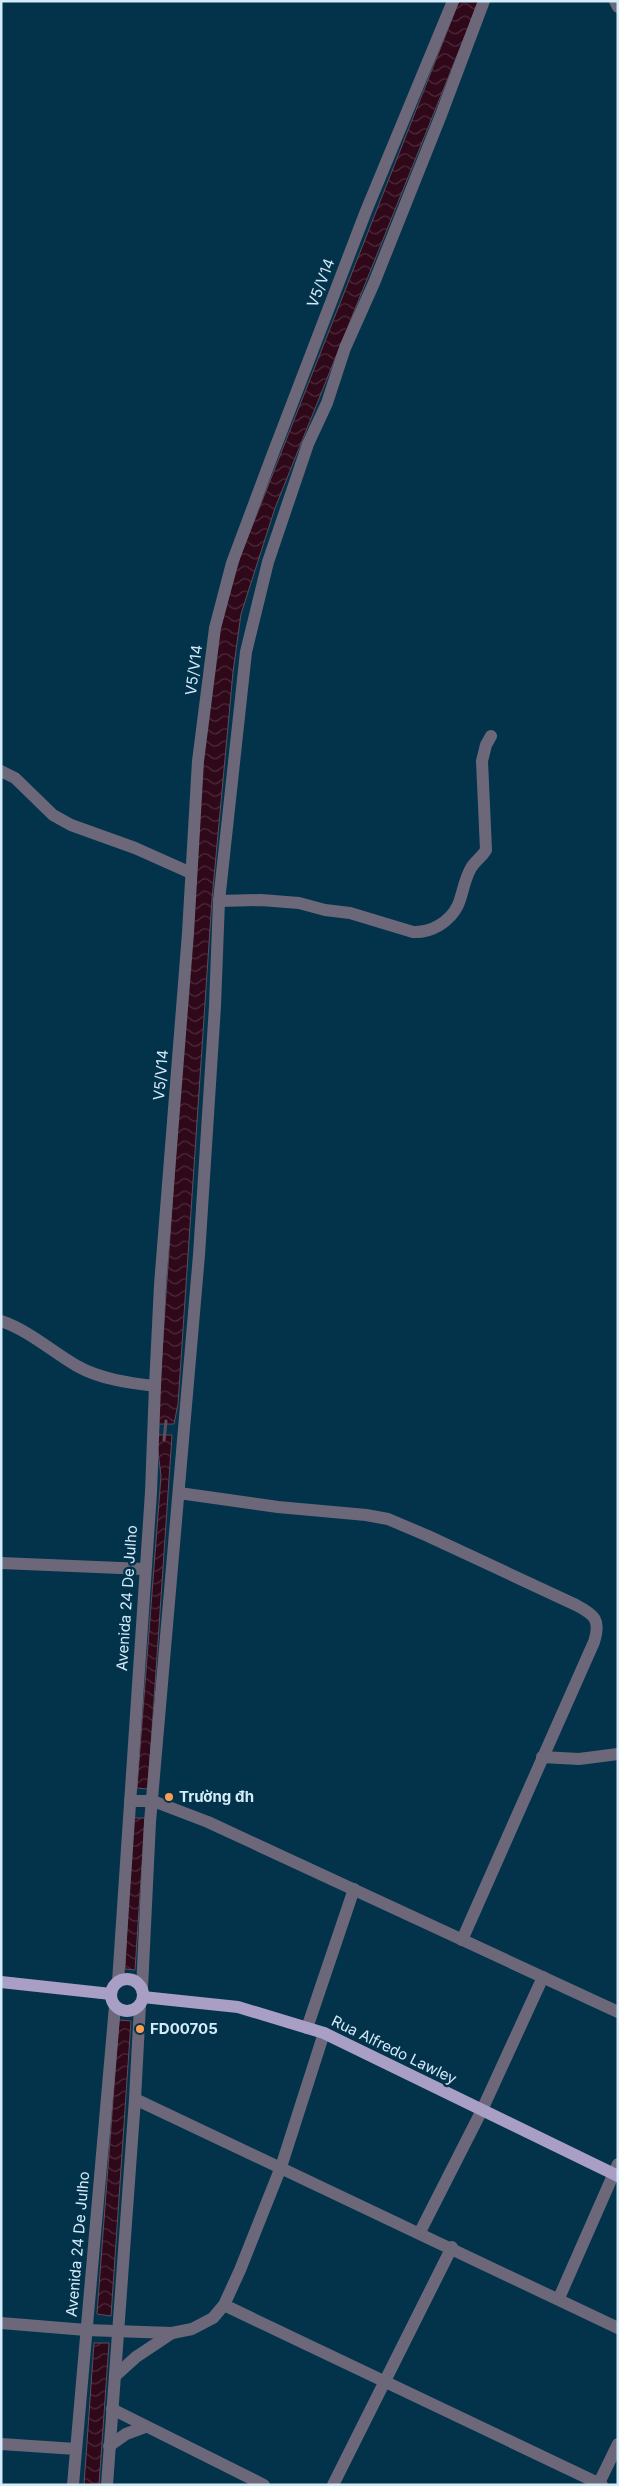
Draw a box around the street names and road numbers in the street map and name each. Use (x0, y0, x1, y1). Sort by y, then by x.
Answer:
street label: V5/V14 (303, 256, 339, 310)
street label: V5/V14 (181, 643, 206, 696)
street label: V5/V14 (149, 1049, 172, 1101)
street label: Avenida 24 De Julho (112, 1524, 141, 1671)
street label: Rua Alfredo Lawley (329, 2011, 460, 2088)
street label: Avenida 24 De Julho (62, 2170, 93, 2318)

